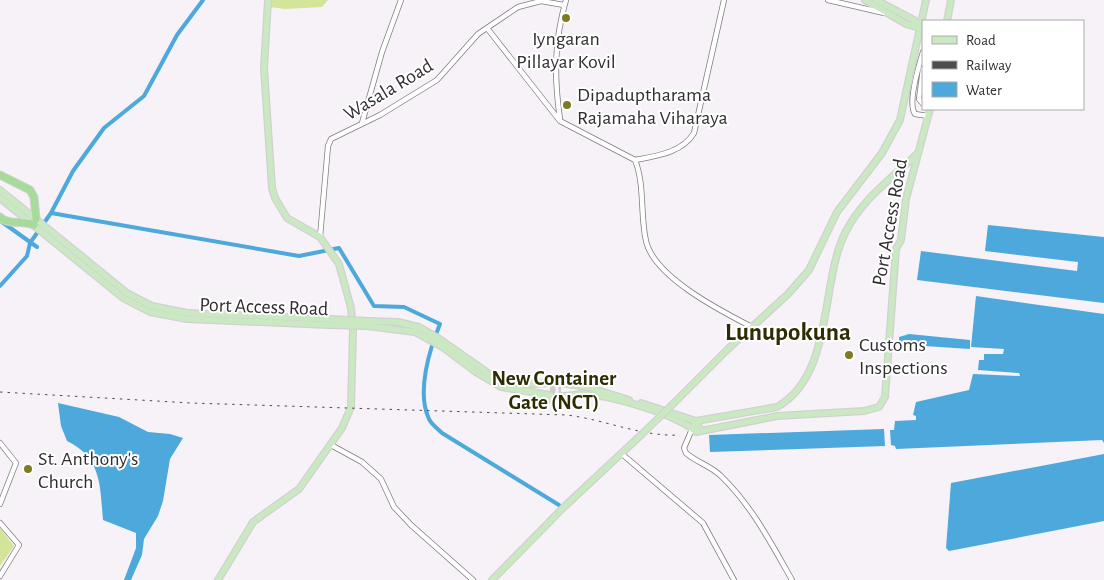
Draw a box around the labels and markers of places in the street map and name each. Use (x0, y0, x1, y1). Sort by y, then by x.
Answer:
marker: Iyngaran Pillayar Kovil (560, 12, 572, 24)
place label: Iyngaran Pillayar Kovil (516, 29, 616, 72)
place label: Dipaduptharama Rajamaha Viharaya (577, 85, 728, 128)
marker: Dipaduptharama Rajamaha Viharaya (561, 99, 573, 111)
place label: Customs Inspections (859, 335, 948, 378)
marker: Customs Inspections (843, 349, 855, 361)
place label: St. Anthony's Church (38, 449, 138, 492)
marker: St. Anthony's Church (22, 463, 34, 475)

